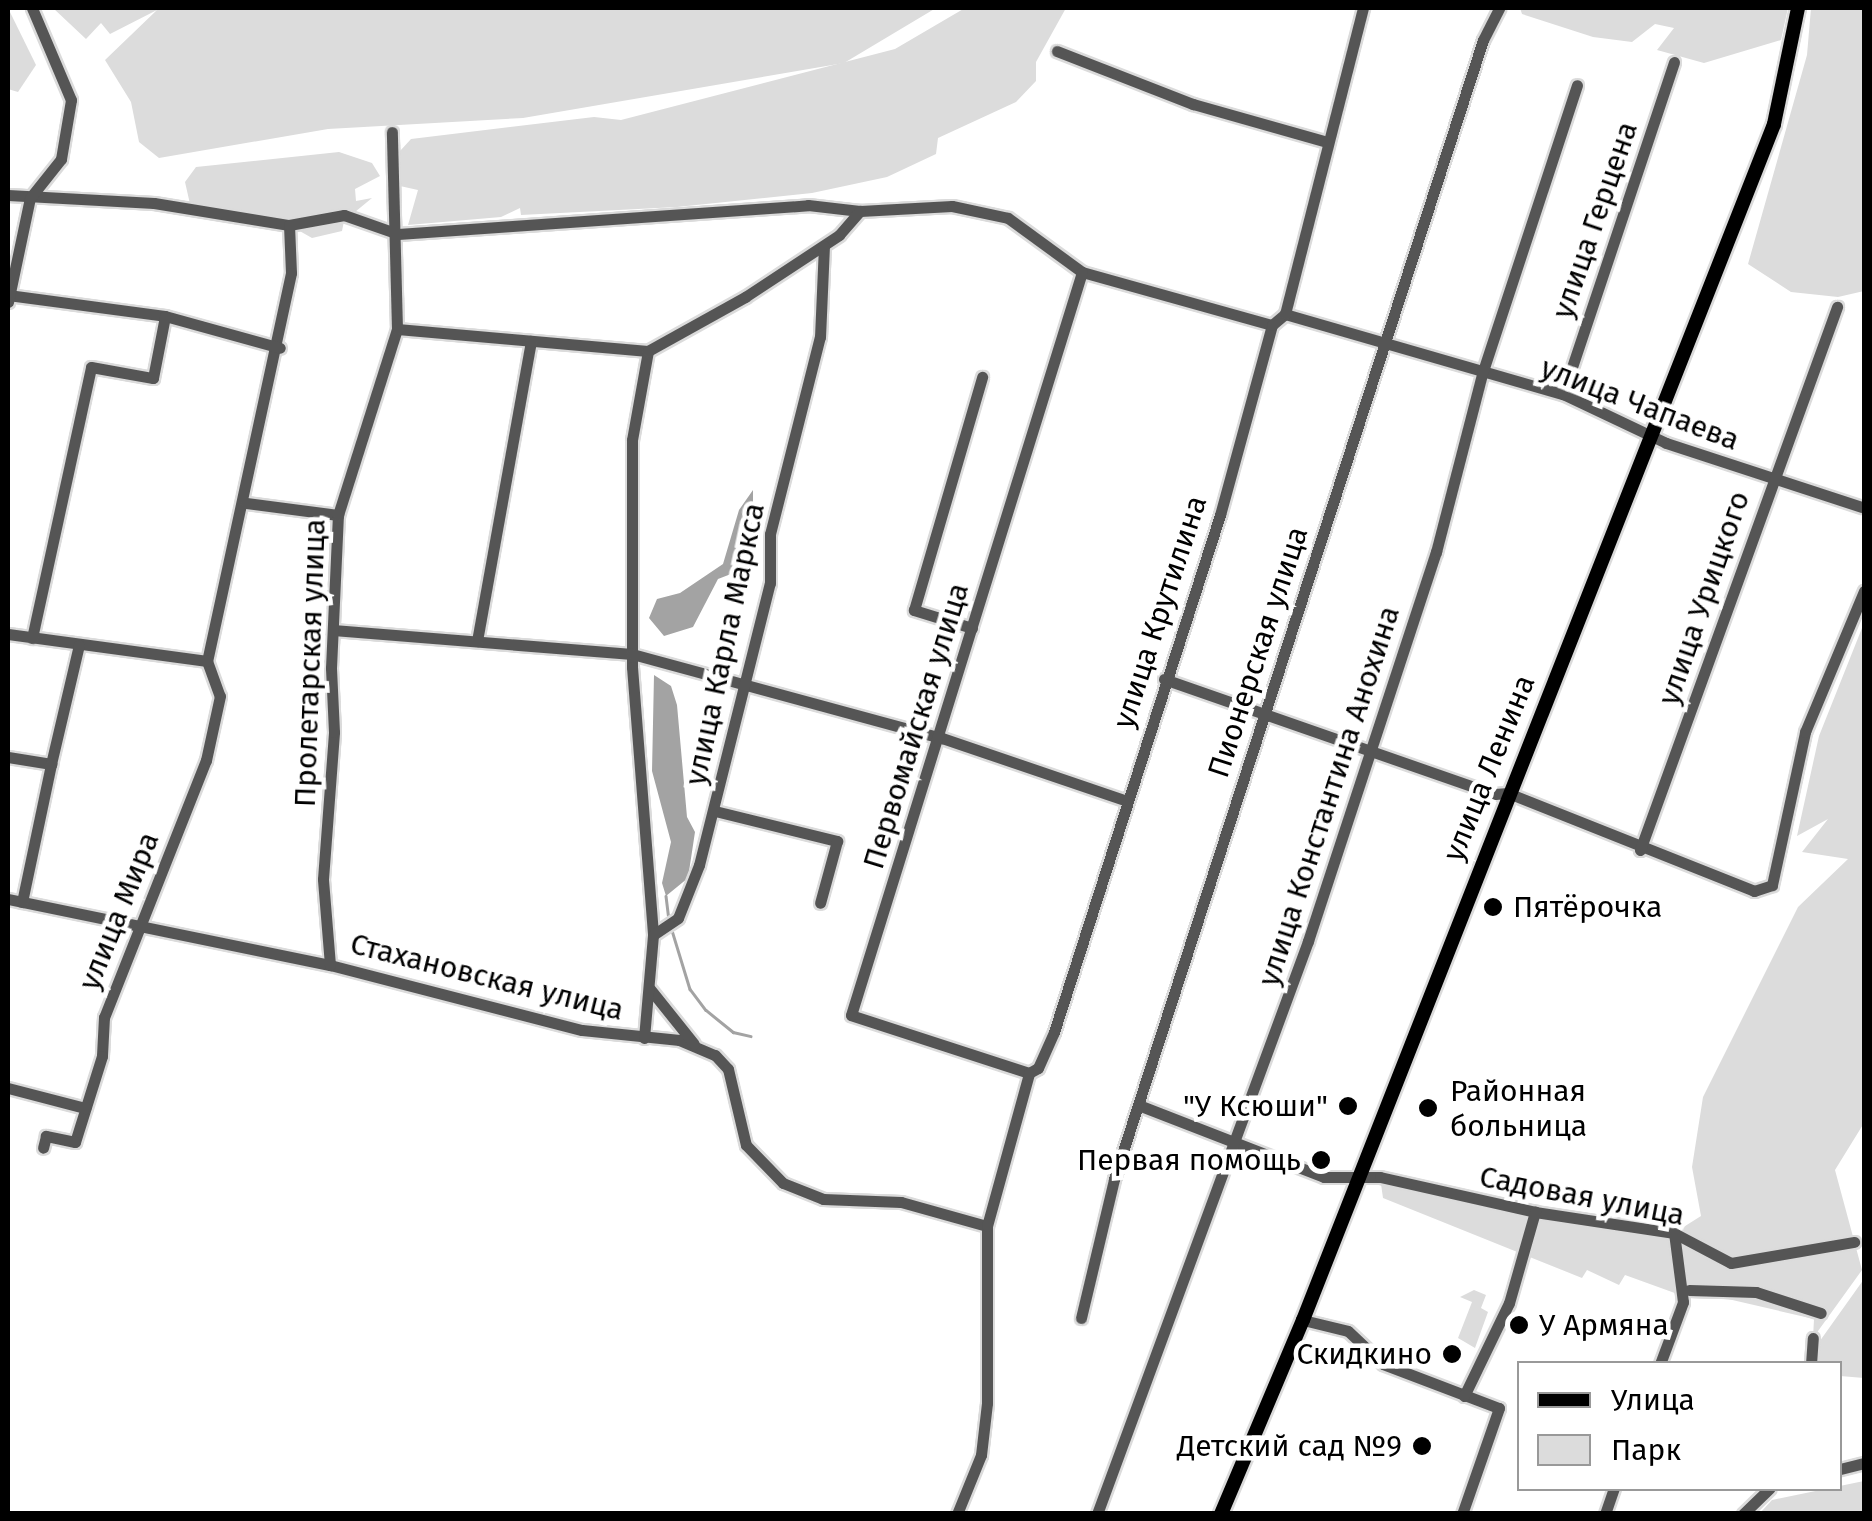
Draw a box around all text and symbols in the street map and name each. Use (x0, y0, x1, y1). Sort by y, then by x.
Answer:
street label: улица Герцена (1545, 117, 1645, 323)
street label: улица Чапаева (1536, 350, 1744, 458)
street label: улица Урицкого (1651, 486, 1757, 710)
street label: улица Крутилина (1105, 491, 1215, 733)
street label: улица Карла Маркса (678, 500, 772, 788)
street label: Пролетарская улица (287, 518, 333, 808)
street label: Пионерская улица (1200, 522, 1316, 782)
street label: Первомайская улица (855, 579, 977, 873)
street label: улица Константина Анохина (1250, 601, 1408, 991)
street label: улица Ленина (1435, 670, 1543, 866)
street label: улица Мира (71, 827, 167, 995)
place label: Пятёрочка (1513, 889, 1662, 925)
marker: Пятёрочка (1482, 896, 1504, 918)
street label: Стахановская улица (347, 926, 627, 1028)
place label: Районная больница (1450, 1073, 1587, 1144)
place label: "У Ксюши" (1183, 1088, 1328, 1124)
marker: "У Ксюши" (1337, 1095, 1359, 1117)
marker: Районная больница (1415, 1095, 1441, 1121)
place label: Первая помощь (1077, 1142, 1301, 1178)
marker: Первая помощь (1310, 1149, 1332, 1171)
street label: Садовая улица (1476, 1158, 1688, 1234)
place label: У Армяна (1539, 1307, 1669, 1343)
marker: У Армяна (1508, 1314, 1530, 1336)
place label: Скидкино (1296, 1336, 1432, 1372)
marker: Скидкино (1441, 1343, 1463, 1365)
legend (1517, 1361, 1842, 1491)
text: Улица (1611, 1382, 1695, 1418)
place label: Детский сад №9 (1177, 1428, 1402, 1464)
text: Парк (1611, 1432, 1681, 1468)
marker: Детский сад №9 (1411, 1435, 1433, 1457)

